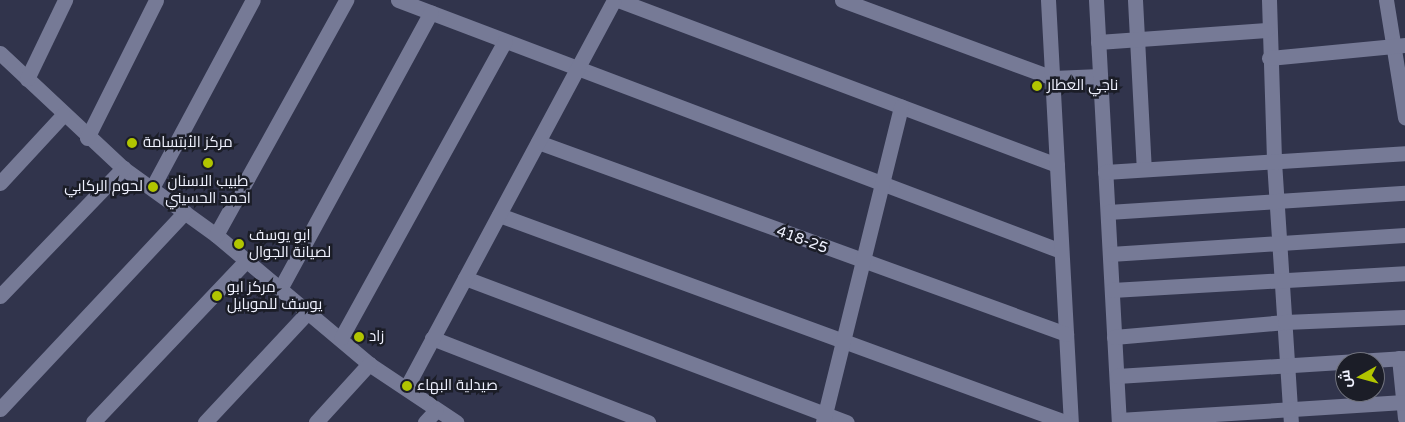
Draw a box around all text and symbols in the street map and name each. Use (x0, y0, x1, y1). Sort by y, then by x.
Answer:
place label: ناجي العطار (1047, 77, 1118, 95)
marker: ناجي العطار (1031, 80, 1043, 92)
place label: مركز الأبتسامة (143, 134, 233, 152)
marker: مركز الأبتسامة (125, 136, 139, 150)
marker: طبيب الاسنان احمد الحسيني (201, 156, 215, 170)
place label: طبيب الاسنان احمد الحسيني (165, 172, 251, 207)
place label: لحوم الركابي (64, 178, 143, 196)
marker: لحوم الركابي (147, 181, 159, 193)
street label: 418-25 (774, 222, 830, 258)
place label: ابو يوسف لصيانة الجوال (249, 226, 331, 261)
marker: ابو يوسف لصيانة الجوال (233, 238, 245, 250)
place label: مركز ابو يوسف للموبايل (227, 278, 322, 313)
marker: مركز ابو يوسف للموبايل (211, 290, 223, 302)
place label: زاد (369, 328, 384, 346)
marker: زاد (353, 331, 365, 343)
north arrow (1335, 352, 1385, 402)
text: ش (1336, 369, 1355, 389)
place label: صيدلية البهاء (417, 377, 498, 395)
marker: صيدلية البهاء (401, 380, 413, 392)

